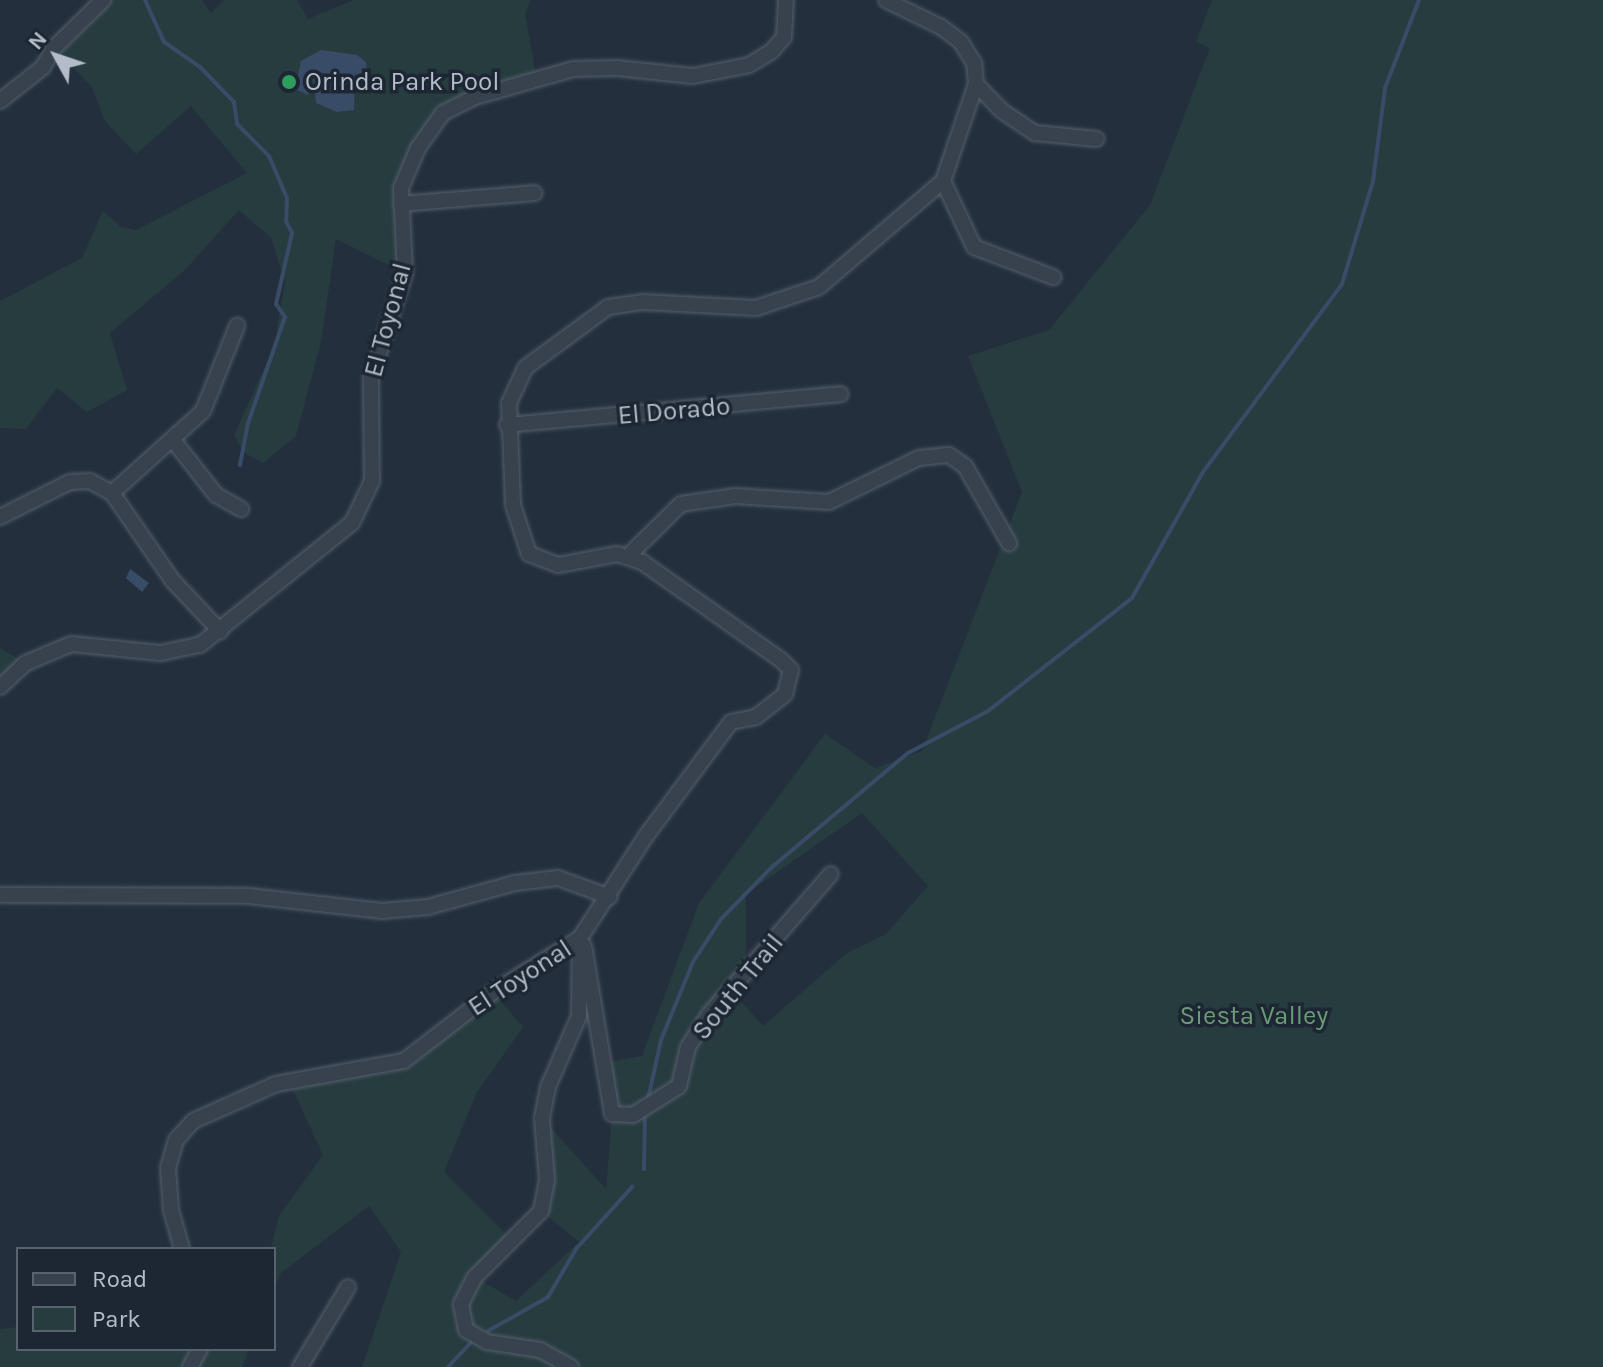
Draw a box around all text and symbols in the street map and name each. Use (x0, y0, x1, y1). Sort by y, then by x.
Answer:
north arrow (16, 16, 96, 96)
text: N (23, 26, 53, 55)
place label: Orinda Park Pool (305, 66, 500, 98)
marker: Orinda Park Pool (280, 73, 298, 91)
street label: El Toyonal (358, 260, 418, 380)
street label: El Dorado (616, 391, 732, 431)
street label: South Trail (686, 928, 790, 1046)
street label: El Toyonal (463, 933, 577, 1023)
park label: Siesta Valley (1180, 1000, 1328, 1032)
legend (16, 1247, 276, 1351)
text: Road (92, 1265, 147, 1293)
text: Park (92, 1305, 141, 1333)

